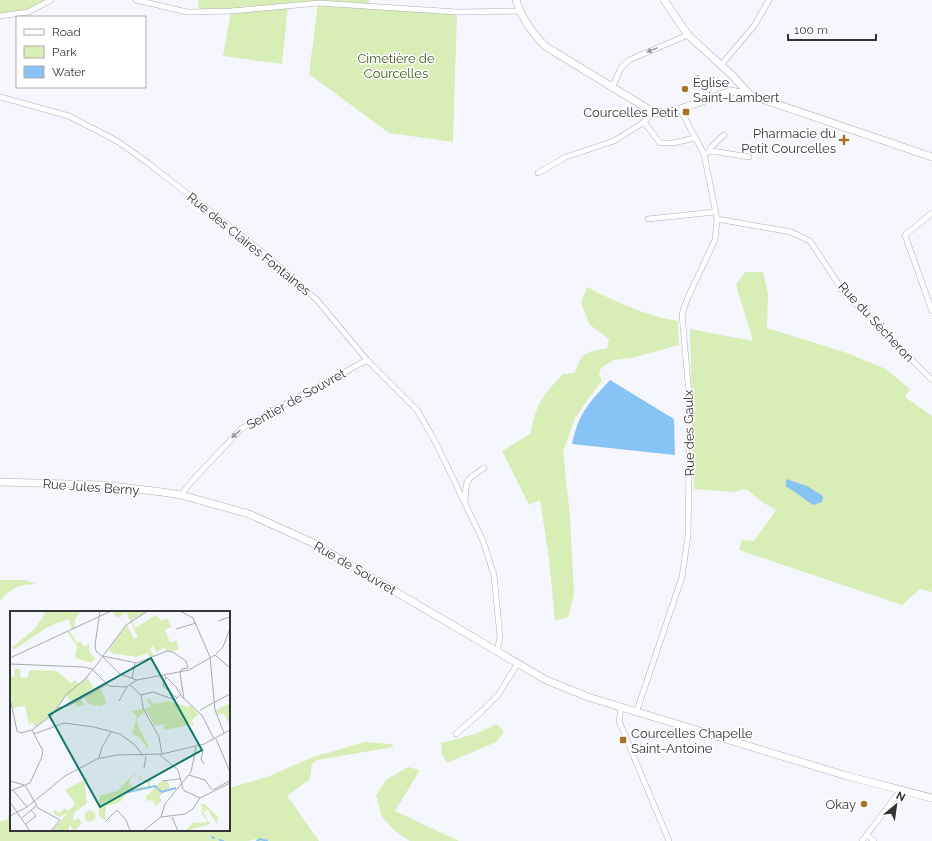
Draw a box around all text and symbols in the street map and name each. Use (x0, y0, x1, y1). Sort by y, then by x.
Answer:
legend (16, 16, 146, 88)
scale bar (788, 16, 876, 42)
text: 100 m (794, 23, 828, 37)
text: Road (52, 25, 81, 39)
text: Park (52, 45, 77, 59)
one-way arrow (645, 47, 657, 53)
park label: Cimetière de Courcelles (357, 51, 435, 81)
text: Water (52, 65, 86, 79)
place label: Église Saint-Lambert (693, 75, 780, 105)
marker: Église Saint-Lambert (680, 84, 690, 94)
place label: Courcelles Petit (583, 105, 679, 120)
marker: Courcelles Petit (681, 107, 691, 117)
place label: Pharmacie du Petit Courcelles (741, 126, 836, 156)
marker: Pharmacie du Petit Courcelles (839, 135, 849, 145)
street label: Rue des Claires Fontaines (184, 190, 314, 298)
street label: Rue du Sécheron (835, 279, 917, 365)
street label: Sentier de Souvret (244, 365, 349, 432)
street label: Rue des Gaulx (681, 389, 697, 476)
one-way arrow (231, 430, 241, 439)
street label: Rue Jules Berny (42, 476, 140, 498)
street label: Rue de Souvret (311, 538, 399, 598)
inset map (10, 611, 230, 831)
place label: Courcelles Chapelle Saint-Antoine (631, 726, 753, 756)
marker: Courcelles Chapelle Saint-Antoine (618, 735, 628, 745)
north arrow (876, 785, 916, 825)
text: N (894, 789, 907, 804)
place label: Okay (825, 797, 856, 812)
marker: Okay (859, 799, 869, 809)

